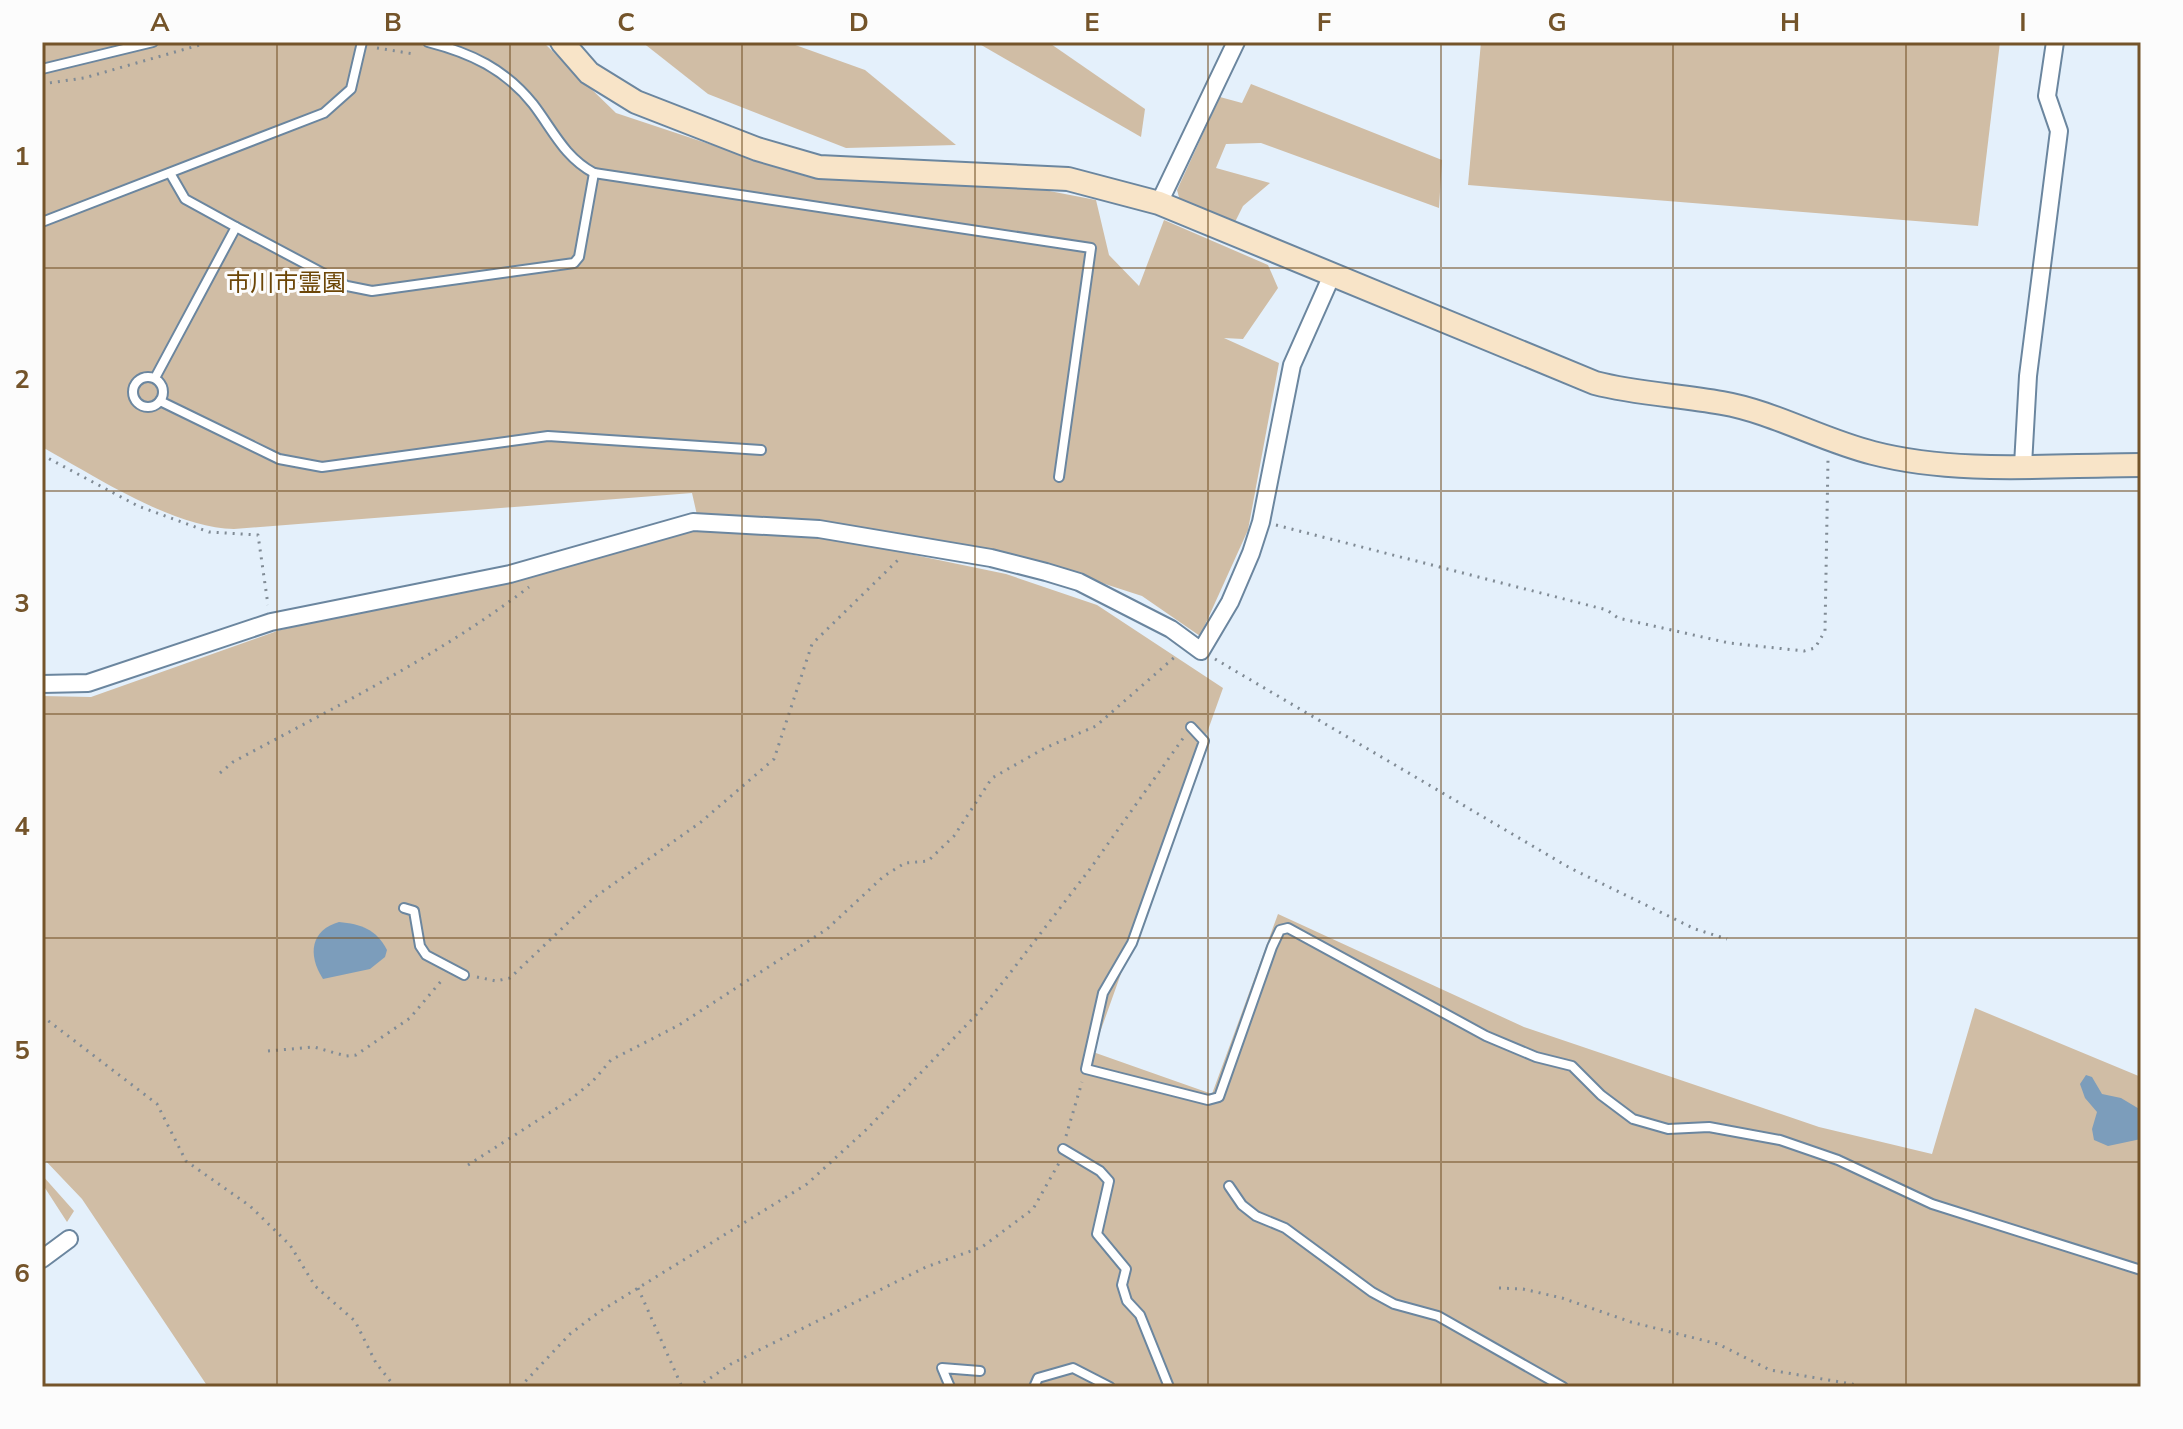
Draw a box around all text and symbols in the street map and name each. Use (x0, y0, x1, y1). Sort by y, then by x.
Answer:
text: A (150, 5, 170, 40)
text: B (384, 5, 402, 40)
text: C (617, 5, 635, 40)
text: D (849, 5, 869, 40)
text: E (1084, 5, 1100, 40)
text: F (1317, 5, 1331, 40)
text: G (1547, 5, 1567, 40)
text: H (1780, 5, 1800, 40)
text: I (2019, 5, 2027, 40)
text: 1 (14, 139, 30, 174)
park label: 市川市霊園 (226, 267, 346, 299)
text: 2 (14, 362, 30, 397)
text: 3 (14, 586, 30, 621)
text: 4 (14, 809, 30, 844)
text: 5 (14, 1033, 30, 1068)
text: 6 (14, 1256, 30, 1291)

